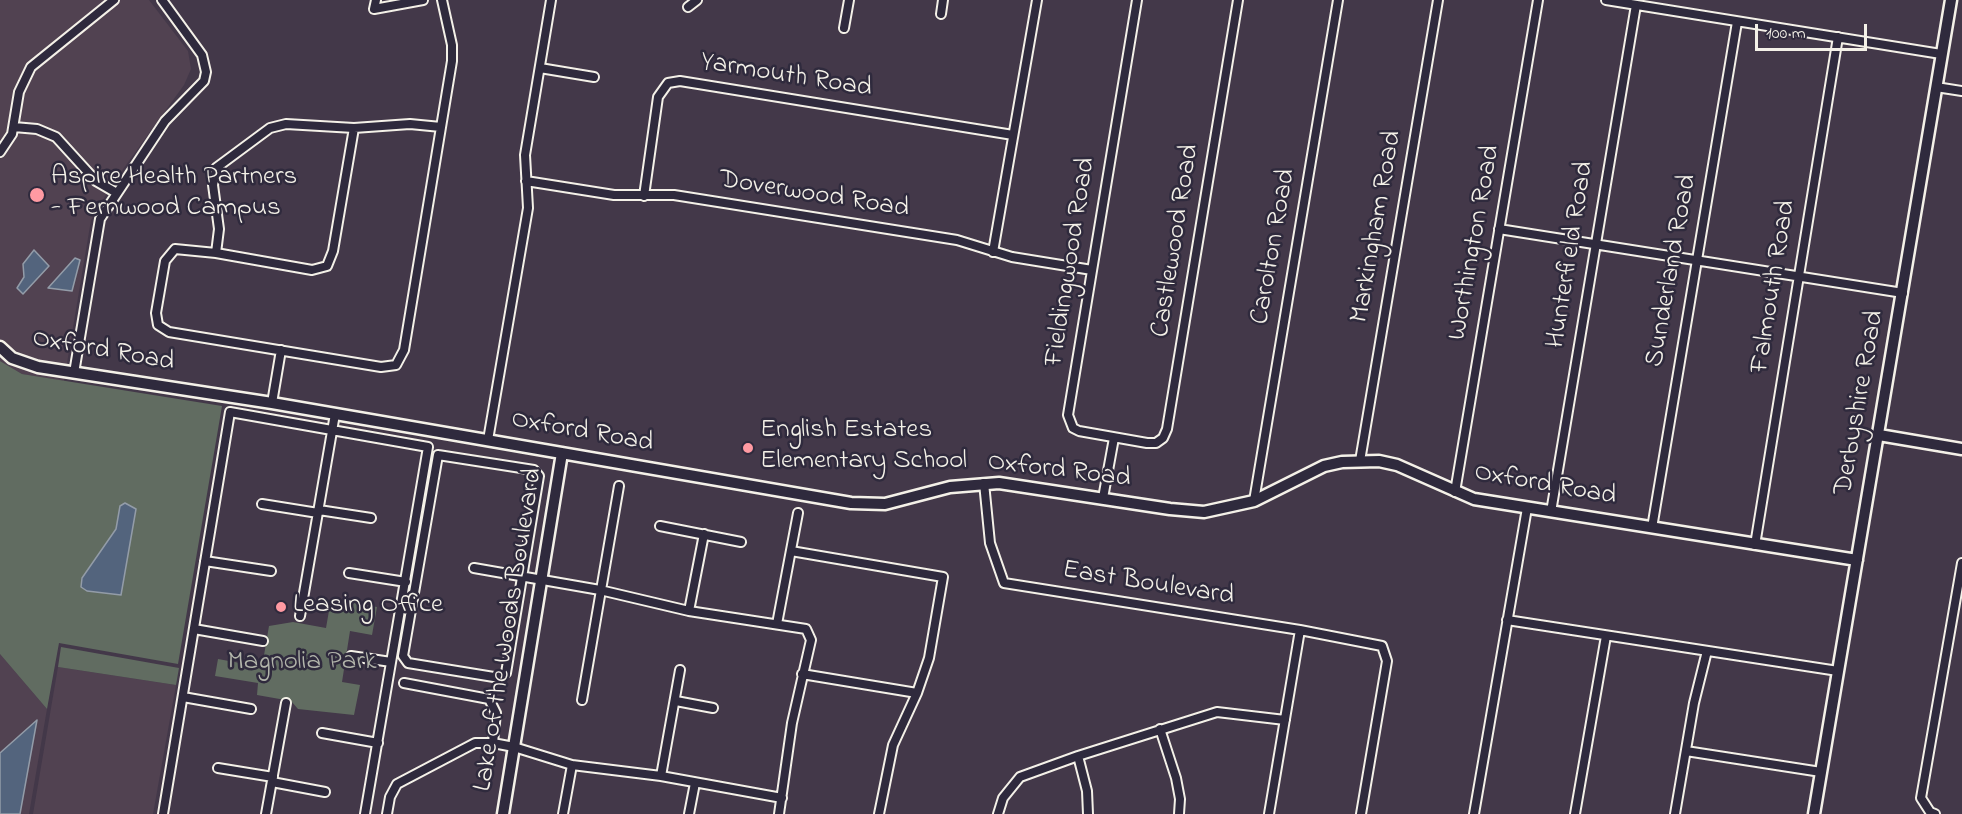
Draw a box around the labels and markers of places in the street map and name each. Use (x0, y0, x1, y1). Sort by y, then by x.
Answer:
place label: Aspire Health Partners - Fernwood Campus (51, 163, 297, 226)
marker: Aspire Health Partners - Fernwood Campus (28, 186, 46, 204)
place label: English Estates Elementary School (760, 416, 967, 479)
marker: English Estates Elementary School (741, 441, 755, 455)
place label: Leasing Office (293, 591, 443, 623)
marker: Leasing Office (274, 600, 288, 614)

